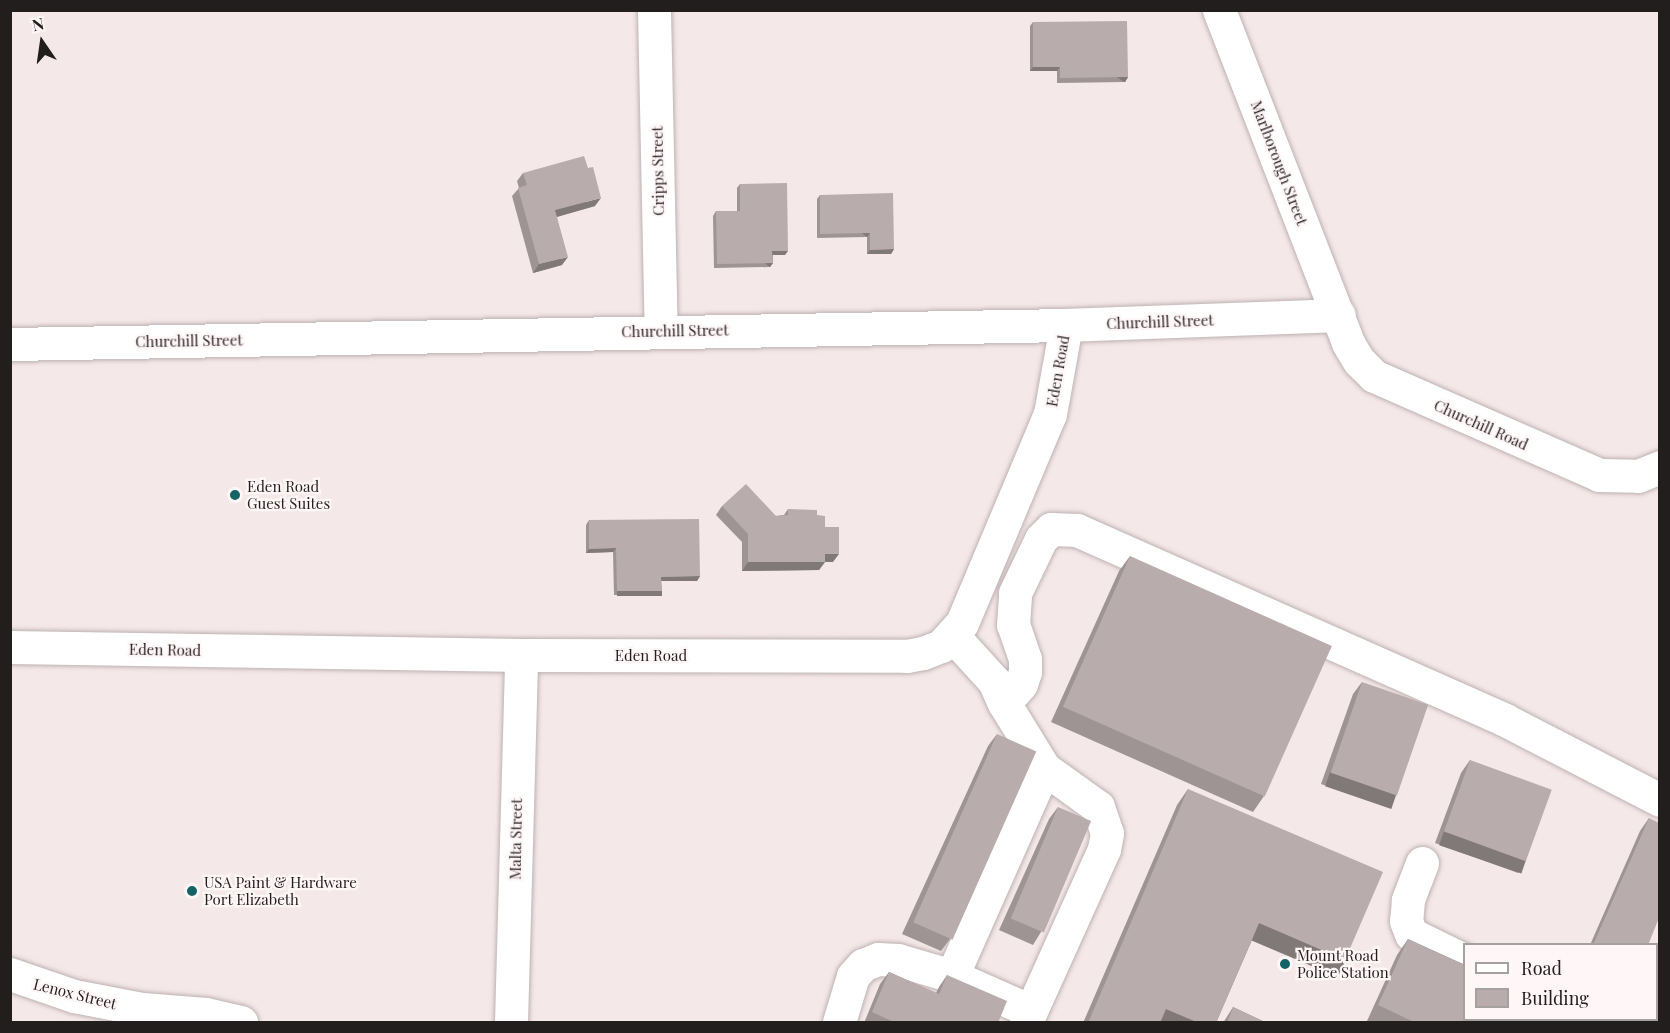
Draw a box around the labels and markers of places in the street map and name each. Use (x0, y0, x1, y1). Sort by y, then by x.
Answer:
place label: Eden Road Guest Suites (247, 477, 330, 512)
marker: Eden Road Guest Suites (228, 488, 242, 502)
place label: USA Paint & Hardware Port Elizabeth (204, 873, 357, 908)
marker: USA Paint & Hardware Port Elizabeth (185, 884, 199, 898)
place label: Mount Road Police Station (1297, 946, 1389, 981)
marker: Mount Road Police Station (1278, 957, 1292, 971)

